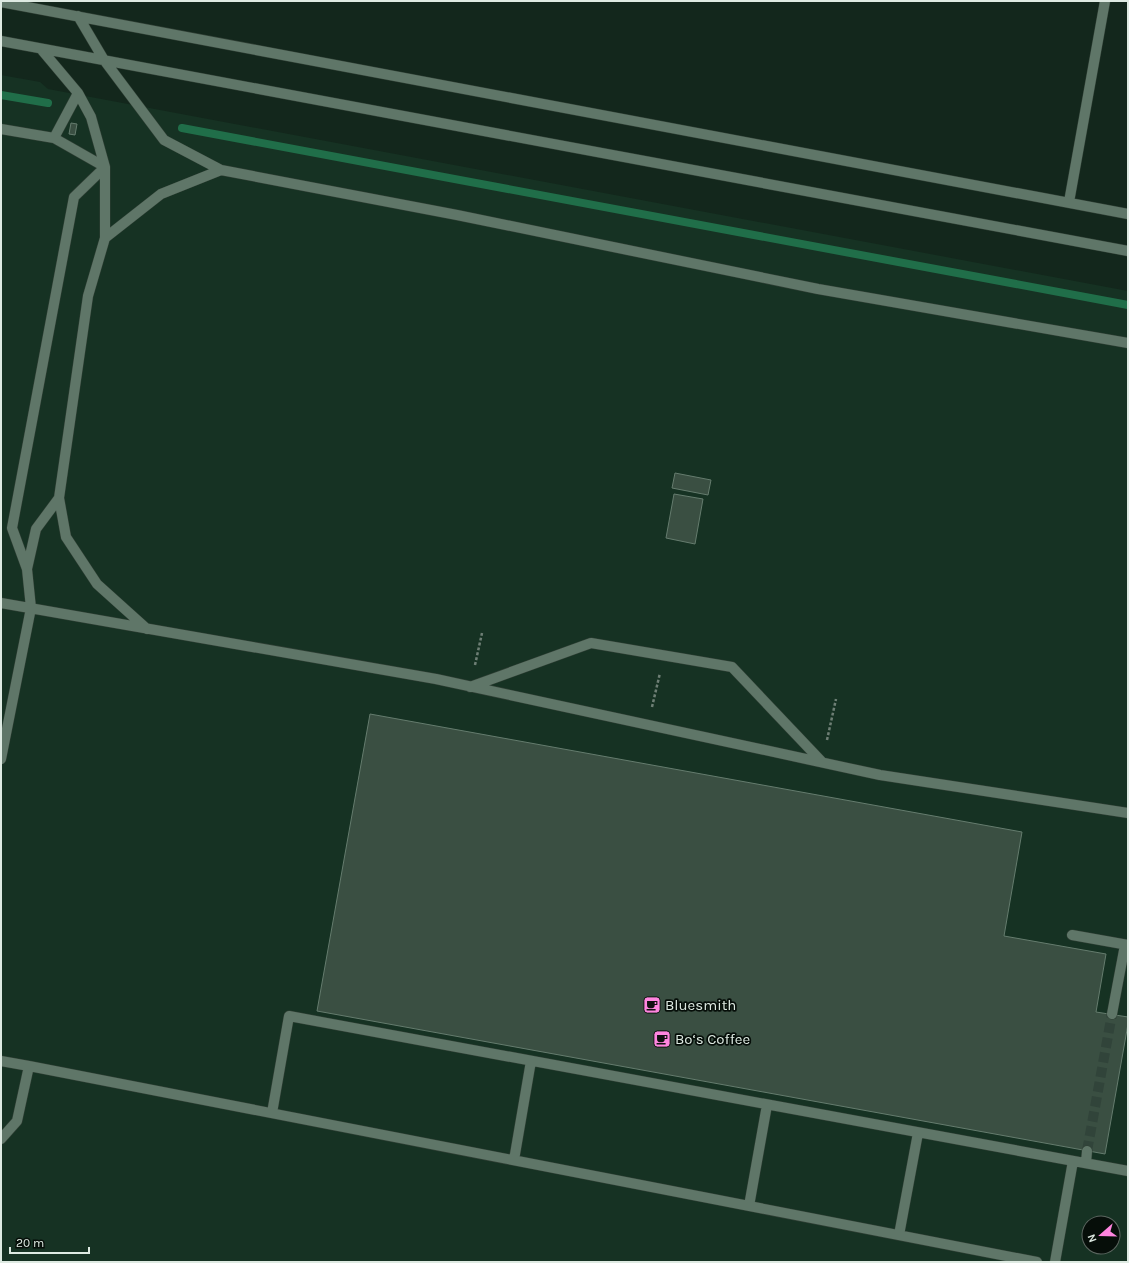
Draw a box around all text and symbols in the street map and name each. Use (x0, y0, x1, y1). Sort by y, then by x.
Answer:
cafe icon: Bluesmith (642, 995, 662, 1015)
place label: Bluesmith (665, 996, 736, 1014)
cafe icon: Bo‘s Coffee (652, 1029, 672, 1049)
place label: Bo‘s Coffee (675, 1030, 750, 1048)
north arrow (1081, 1215, 1121, 1255)
scale bar (10, 1229, 89, 1255)
text: N (1085, 1232, 1100, 1244)
text: 20 m (16, 1236, 44, 1250)

